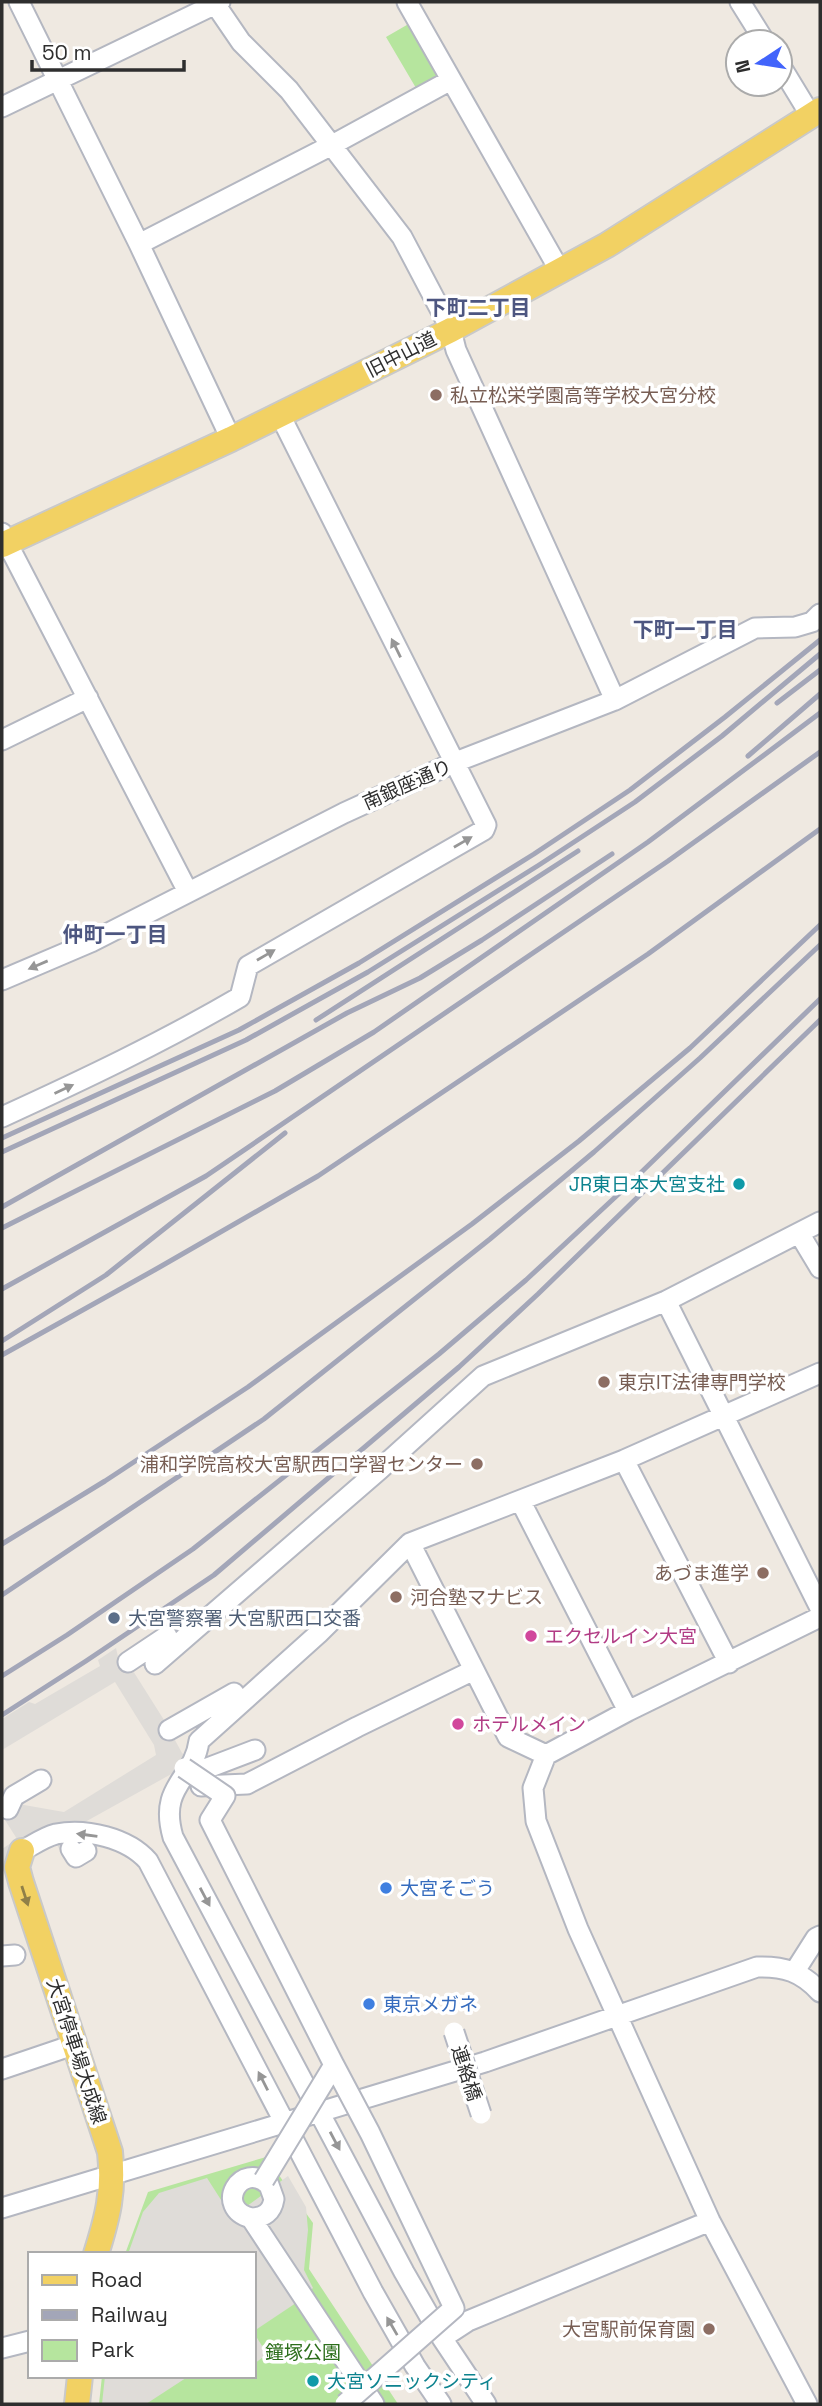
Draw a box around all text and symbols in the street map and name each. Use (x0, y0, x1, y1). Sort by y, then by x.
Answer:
scale bar (32, 28, 184, 72)
north arrow (724, 28, 794, 98)
text: 50 m (42, 39, 92, 66)
text: N (729, 58, 756, 75)
district label: 下町二丁目 (426, 294, 531, 321)
street label: 旧中山道 (362, 326, 441, 383)
place label: 私立松栄学園高等学校大宮分校 (450, 383, 716, 408)
marker: 私立松栄学園高等学校大宮分校 (428, 387, 444, 403)
district label: 下町一丁目 (633, 616, 738, 643)
one-way arrow (391, 638, 402, 658)
street label: 南銀座通り (359, 754, 456, 815)
one-way arrow (454, 836, 473, 848)
district label: 仲町一丁目 (63, 921, 168, 948)
one-way arrow (256, 949, 276, 961)
one-way arrow (28, 959, 49, 970)
one-way arrow (54, 1083, 74, 1095)
place label: JR東日本大宮支社 (569, 1172, 725, 1197)
marker: JR東日本大宮支社 (731, 1176, 747, 1192)
place label: 東京IT法律専門学校 (618, 1370, 786, 1395)
marker: 東京IT法律専門学校 (596, 1374, 612, 1390)
place label: 浦和学院高校大宮駅西口学習センター (140, 1452, 463, 1477)
marker: 浦和学院高校大宮駅西口学習センター (469, 1456, 485, 1472)
place label: あづま進学 (654, 1561, 749, 1586)
marker: あづま進学 (755, 1565, 771, 1581)
place label: 河合塾マナビス (410, 1585, 543, 1610)
marker: 河合塾マナビス (388, 1589, 404, 1605)
place label: 大宮警察署 大宮駅西口交番 (128, 1606, 361, 1631)
marker: 大宮警察署 大宮駅西口交番 (106, 1610, 122, 1626)
place label: エクセルイン大宮 (545, 1624, 697, 1649)
marker: エクセルイン大宮 (523, 1628, 539, 1644)
place label: ホテルメイン (472, 1712, 586, 1737)
marker: ホテルメイン (450, 1716, 466, 1732)
one-way arrow (76, 1830, 98, 1841)
place label: 大宮そごう (400, 1876, 495, 1901)
marker: 大宮そごう (378, 1880, 394, 1896)
one-way arrow (20, 1885, 31, 1906)
one-way arrow (199, 1887, 211, 1907)
street label: 大宮停車場大成線 (41, 1975, 112, 2127)
place label: 東京メガネ (383, 1992, 478, 2017)
marker: 東京メガネ (361, 1996, 377, 2012)
street label: 連絡橋 (446, 2042, 487, 2104)
one-way arrow (257, 2071, 269, 2091)
one-way arrow (329, 2131, 341, 2151)
legend (28, 2252, 256, 2378)
text: Road (91, 2266, 143, 2293)
text: Railway (91, 2301, 168, 2328)
one-way arrow (386, 2316, 398, 2335)
place label: 大宮駅前保育園 (562, 2317, 695, 2342)
marker: 大宮駅前保育園 (701, 2321, 717, 2337)
text: Park (91, 2336, 135, 2363)
park label: 鐘塚公園 (265, 2340, 341, 2365)
place label: 大宮ソニックシティ (327, 2369, 497, 2394)
marker: 大宮ソニックシティ (305, 2373, 321, 2389)

